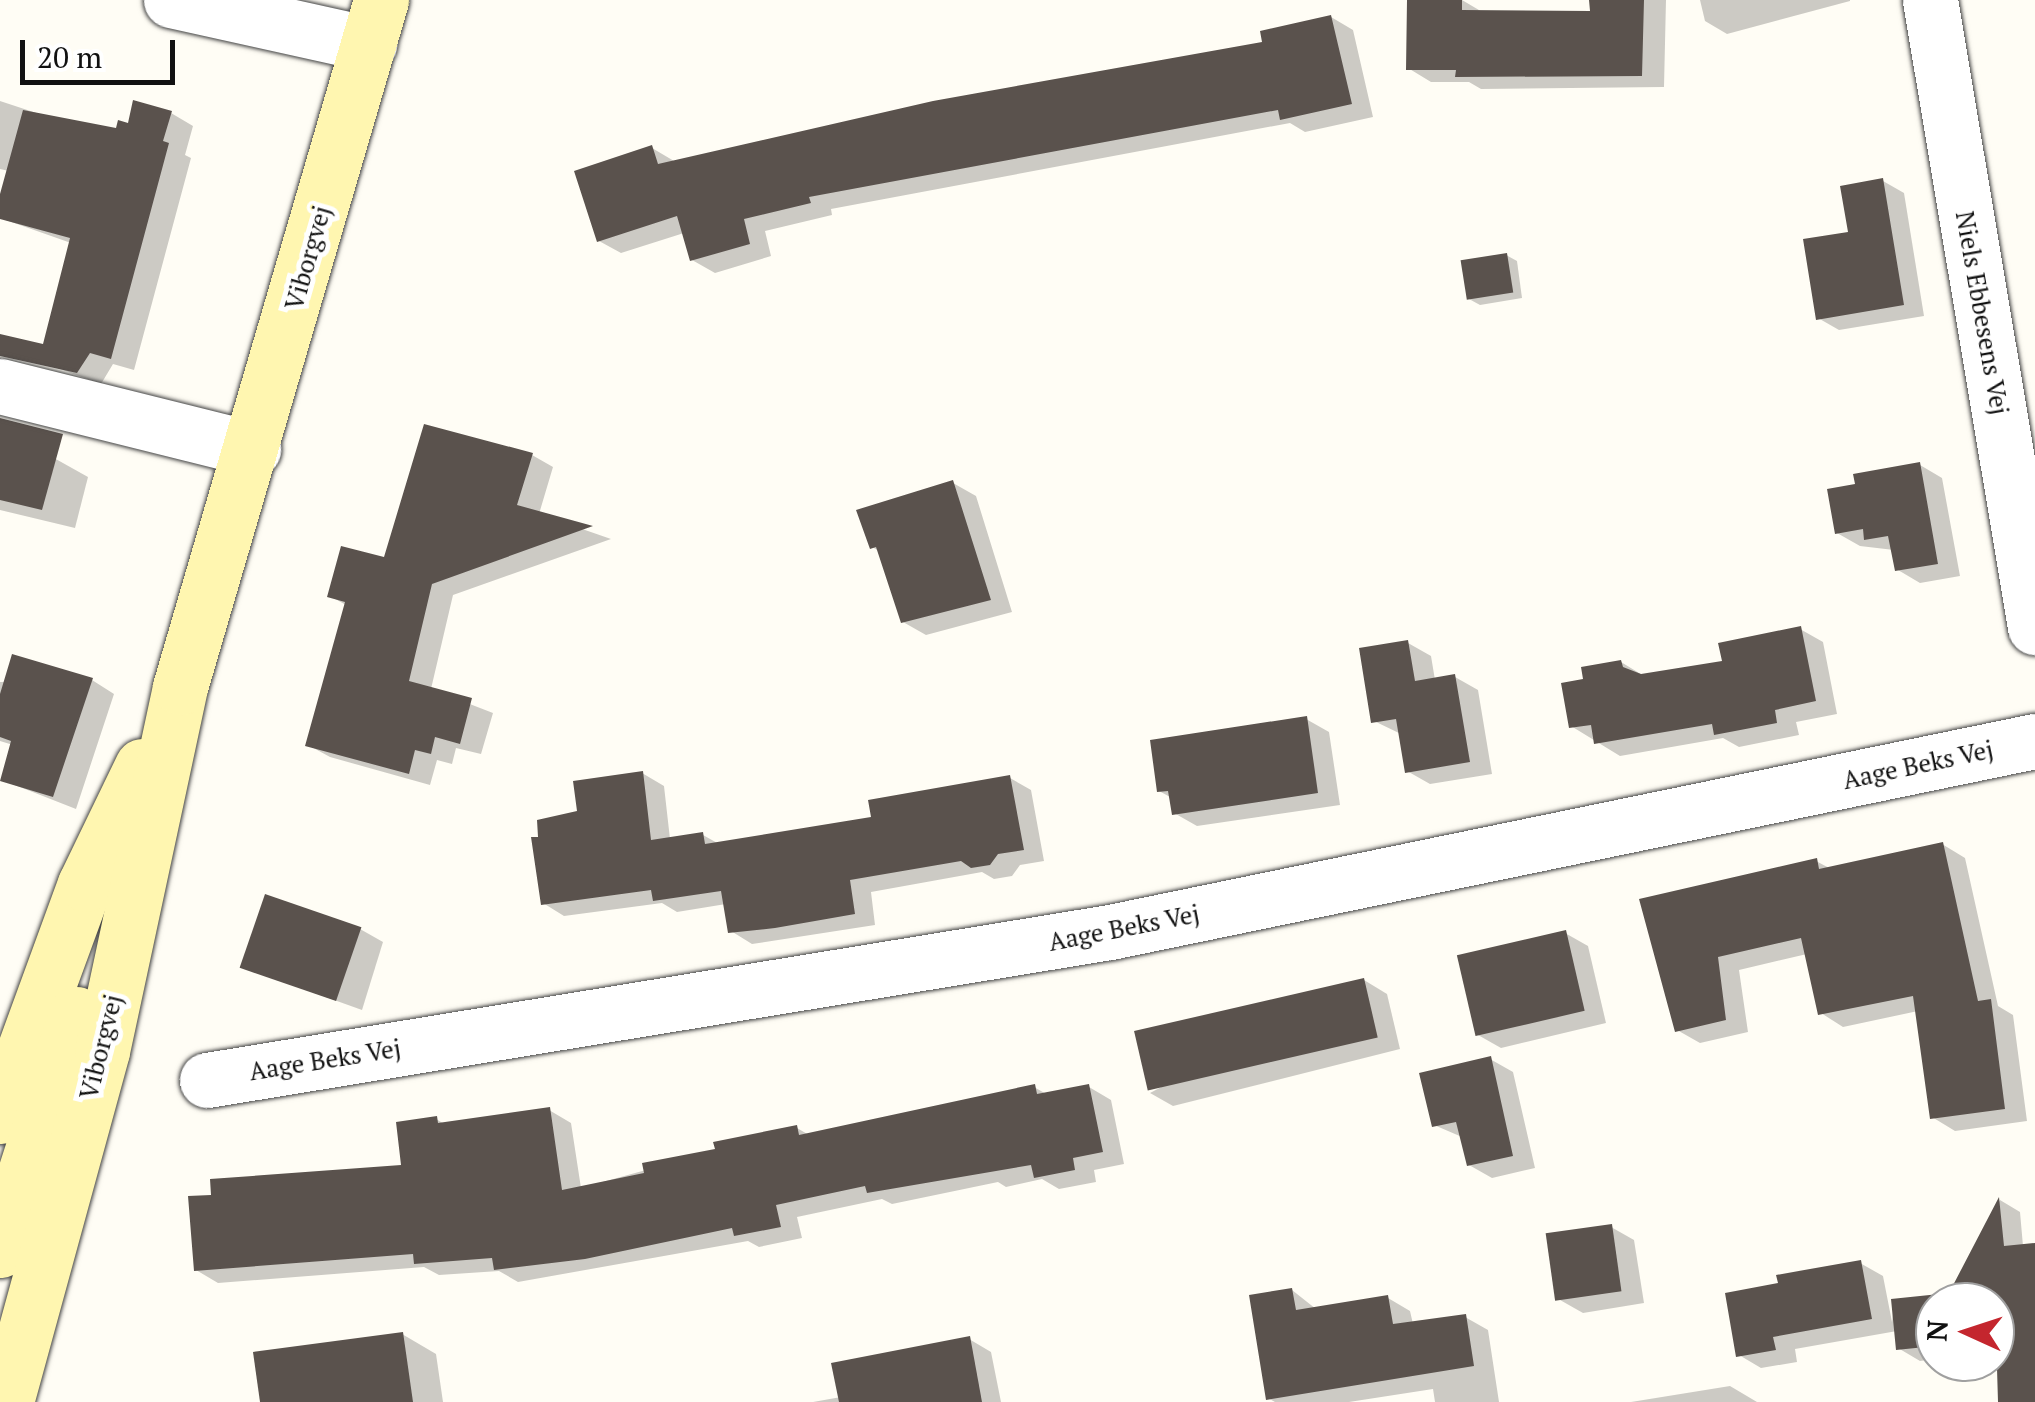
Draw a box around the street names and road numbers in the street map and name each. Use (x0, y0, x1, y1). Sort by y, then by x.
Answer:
street label: Viborgvej (279, 203, 337, 313)
street label: Niels Ebbesens Vej (1949, 208, 2015, 418)
street label: Aage Beks Vej (1840, 734, 1996, 796)
street label: Aage Beks Vej (1046, 899, 1202, 957)
street label: Viborgvej (74, 992, 128, 1102)
street label: Aage Beks Vej (247, 1033, 403, 1087)

